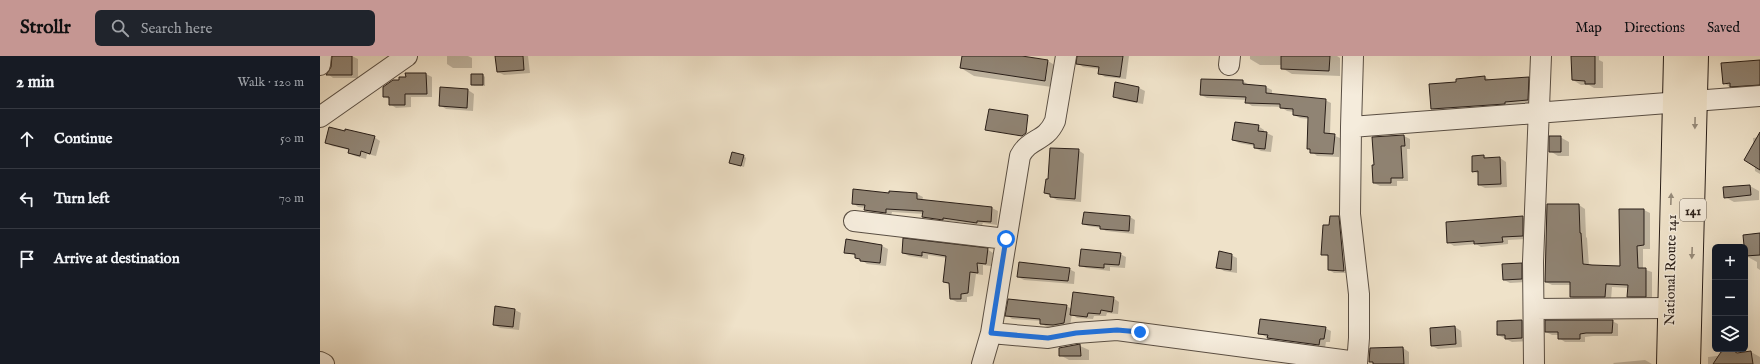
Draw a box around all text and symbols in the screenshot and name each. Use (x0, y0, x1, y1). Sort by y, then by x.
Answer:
search box (95, 10, 375, 46)
text: Strollr (20, 16, 71, 40)
icon: search (109, 17, 131, 39)
text: Search here (141, 19, 212, 38)
text: Map (1575, 19, 1602, 37)
text: Directions (1624, 19, 1685, 37)
text: Saved (1707, 19, 1740, 37)
text: 2 min (16, 72, 54, 93)
text: Walk · 120 m (238, 74, 304, 91)
one-way arrow (1692, 117, 1698, 130)
icon: ahead (16, 128, 38, 150)
text: Continue (54, 129, 112, 148)
text: 50 m (280, 130, 304, 147)
icon: left (16, 188, 38, 210)
text: Turn left (54, 189, 110, 208)
text: 70 m (279, 190, 304, 207)
one-way arrow (1668, 193, 1675, 205)
road number: 141 (1680, 199, 1706, 221)
street label: National Route 141 (1661, 214, 1681, 326)
route start (997, 230, 1015, 248)
map controls (1712, 244, 1748, 352)
button: + (1712, 244, 1748, 280)
one-way arrow (1689, 247, 1695, 260)
icon: arrive (16, 248, 38, 270)
text: Arrive at destination (54, 249, 180, 268)
button: − (1712, 280, 1748, 316)
button: layers (1712, 316, 1748, 352)
route end (1131, 323, 1149, 341)

